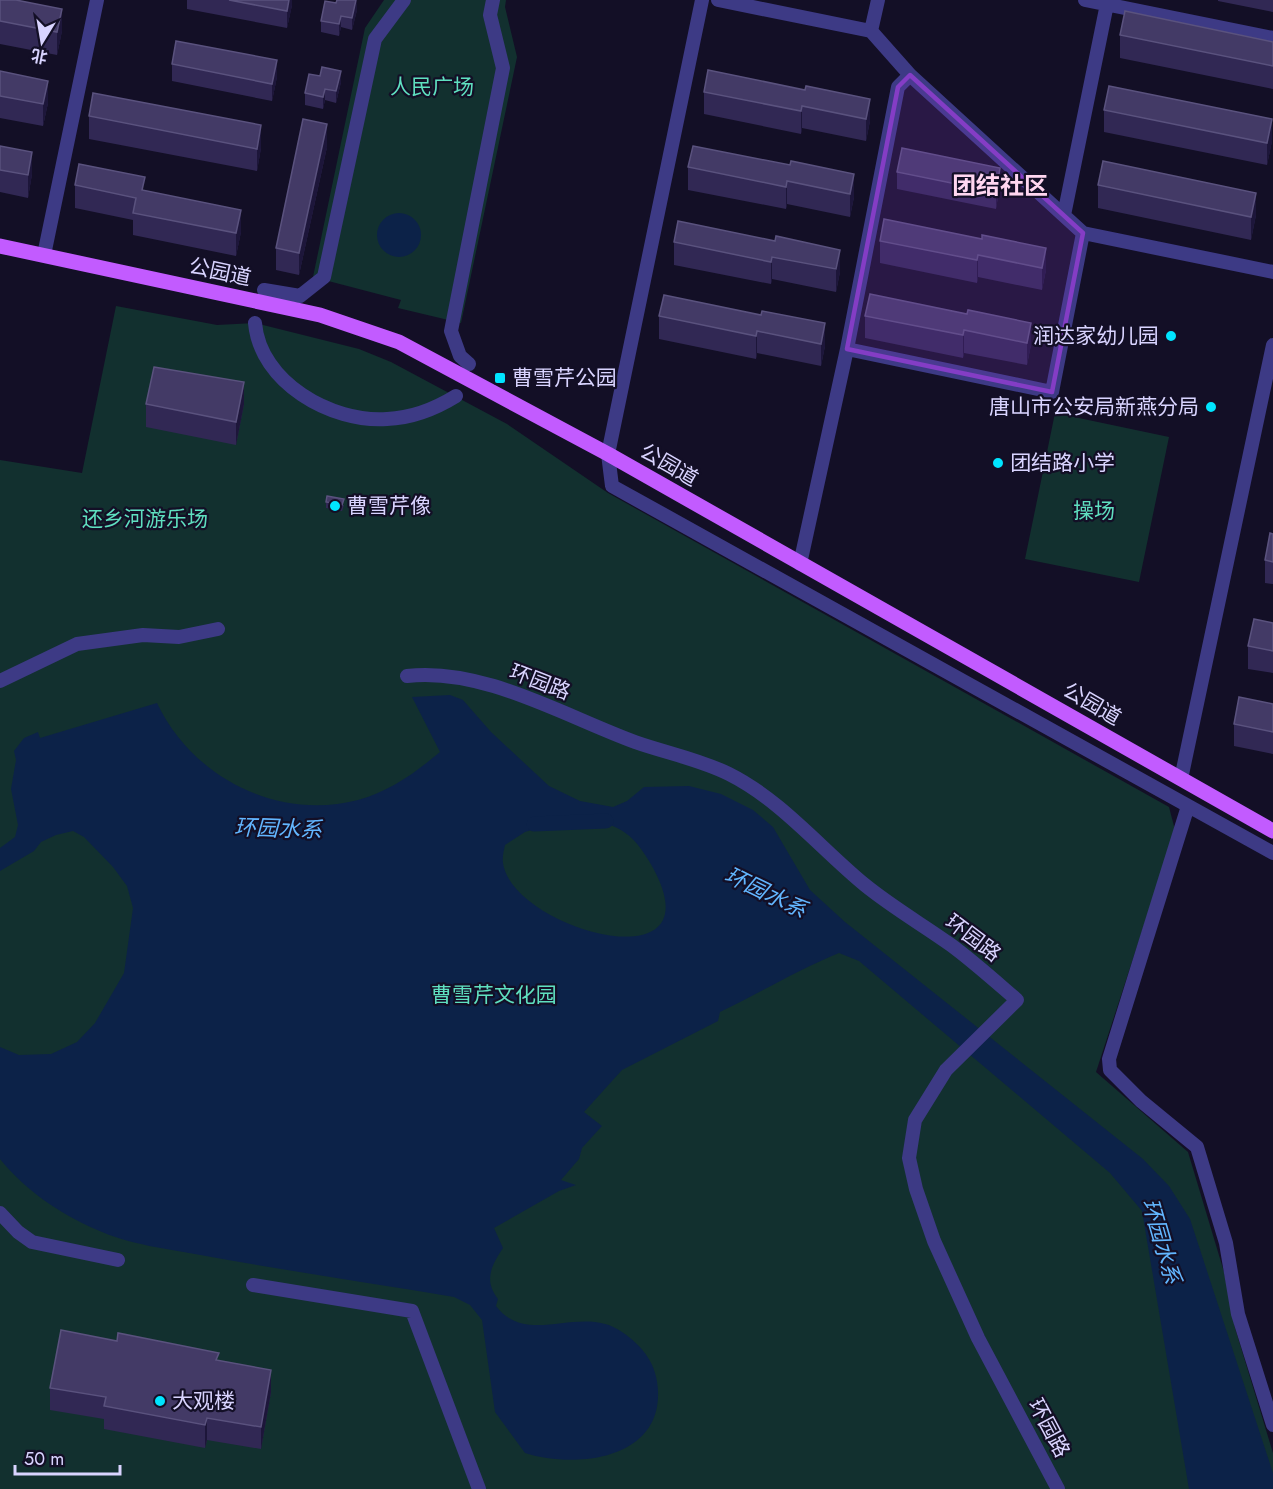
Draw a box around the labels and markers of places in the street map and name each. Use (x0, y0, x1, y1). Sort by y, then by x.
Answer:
place label: 润达家幼儿园 (1033, 321, 1159, 351)
marker: 润达家幼儿园 (1164, 329, 1178, 343)
place label: 曹雪芹公园 (512, 363, 617, 393)
marker: 曹雪芹公园 (493, 371, 507, 385)
place label: 唐山市公安局新燕分局 (989, 392, 1199, 422)
marker: 唐山市公安局新燕分局 (1204, 400, 1218, 414)
place label: 团结路小学 (1010, 448, 1115, 478)
marker: 团结路小学 (991, 456, 1005, 470)
place label: 曹雪芹像 (347, 491, 431, 521)
marker: 曹雪芹像 (328, 499, 342, 513)
place label: 大观楼 (172, 1386, 235, 1416)
marker: 大观楼 (153, 1394, 167, 1408)

